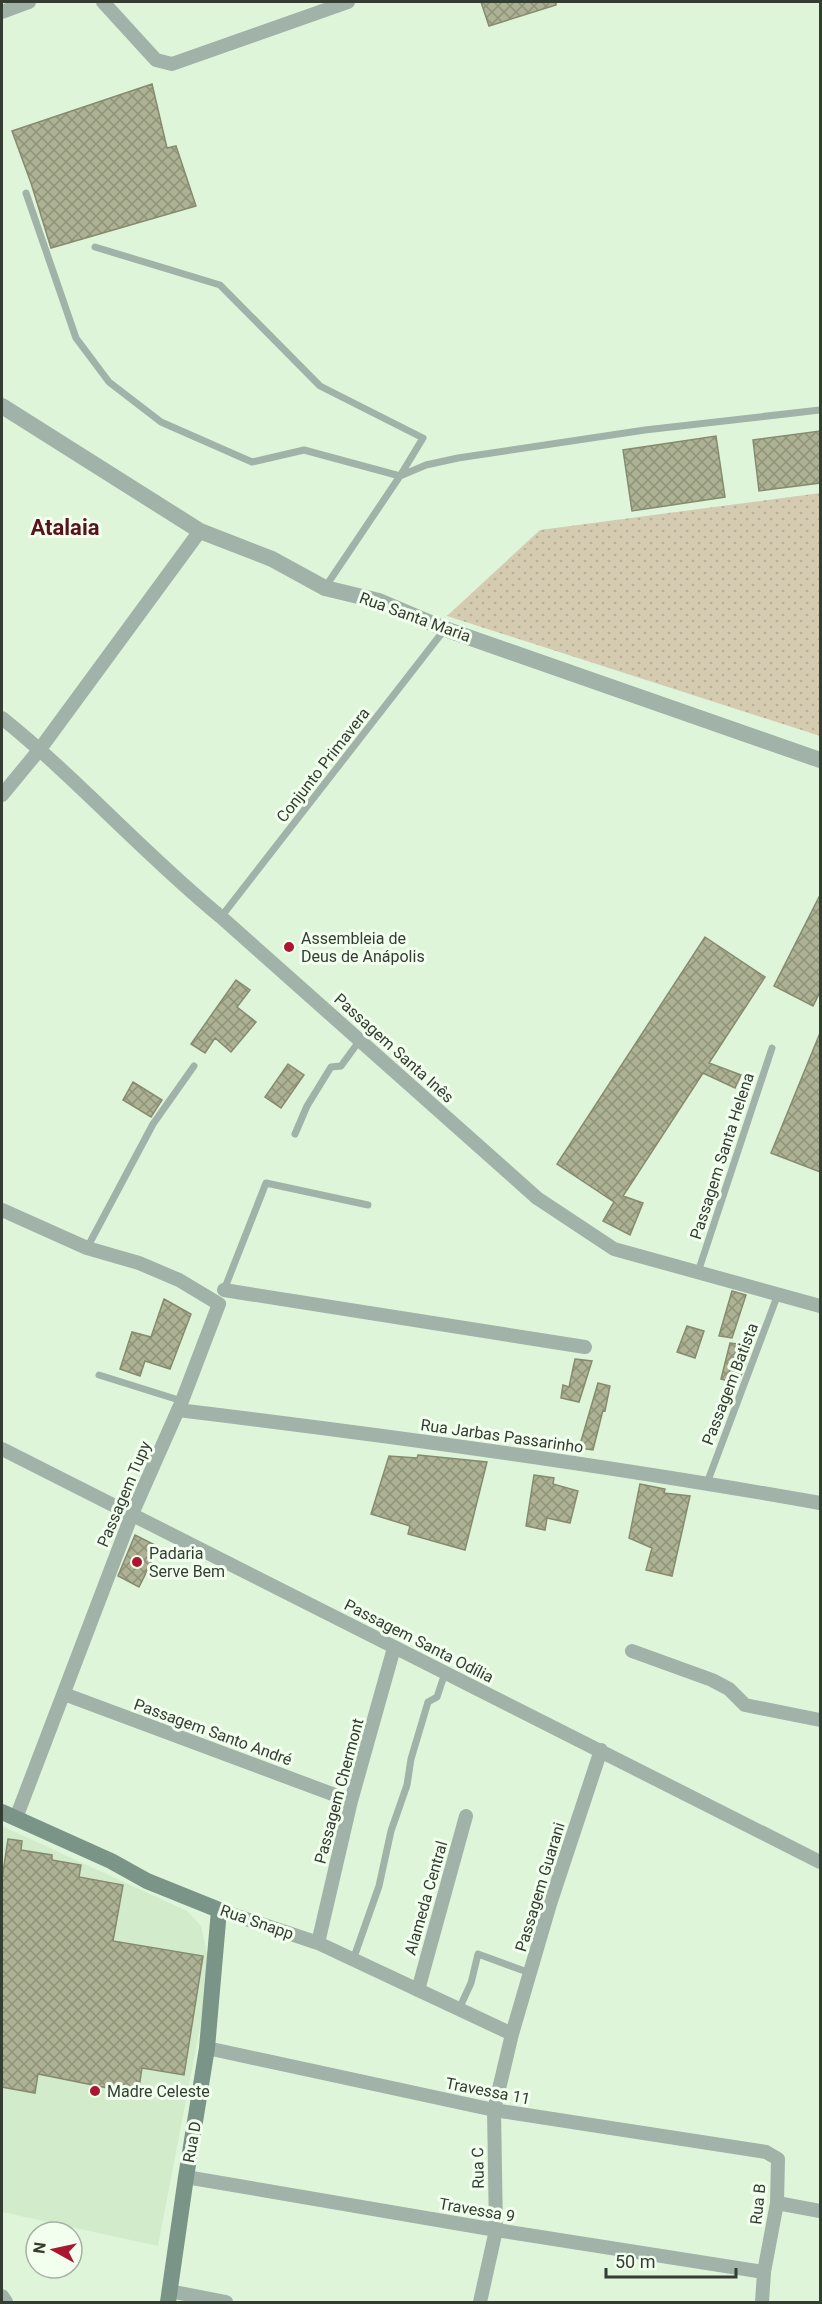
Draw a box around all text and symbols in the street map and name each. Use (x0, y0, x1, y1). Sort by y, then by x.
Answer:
district label: Atalaia (30, 515, 100, 540)
street label: Rua Santa Maria (357, 588, 473, 646)
street label: Conjunto Primavera (272, 704, 374, 826)
place label: Assembleia de Deus de Anápolis (301, 929, 425, 966)
marker: Assembleia de Deus de Anápolis (282, 940, 296, 954)
street label: Passagem Santa Inês (330, 989, 458, 1107)
street label: Passagem Santa Helena (686, 1070, 758, 1242)
street label: Passagem Batista (698, 1320, 762, 1448)
street label: Rua Jarbas Passarinho (419, 1415, 585, 1457)
street label: Passagem Tupy (93, 1438, 155, 1550)
place label: Padaria Serve Bem (149, 1544, 225, 1581)
marker: Padaria Serve Bem (130, 1555, 144, 1569)
street label: Passagem Santa Odília (341, 1595, 497, 1687)
street label: Passagem Santo André (131, 1695, 295, 1769)
street label: Passagem Chermont (310, 1716, 368, 1866)
street label: Passagem Guarani (511, 1820, 569, 1954)
street label: Alameda Central (401, 1839, 451, 1957)
street label: Rua Snapp (218, 1901, 296, 1943)
street label: Travessa 11 (444, 2073, 532, 2109)
place label: Madre Celeste (107, 2082, 210, 2101)
marker: Madre Celeste (88, 2084, 102, 2098)
street label: Rua D (179, 2120, 205, 2164)
street label: Rua C (468, 2147, 488, 2189)
street label: Rua B (746, 2182, 770, 2226)
street label: Travessa 9 (437, 2194, 517, 2226)
north arrow (24, 2220, 84, 2280)
text: N (29, 2241, 50, 2255)
scale bar (606, 2241, 736, 2279)
text: 50 m (615, 2251, 655, 2272)

